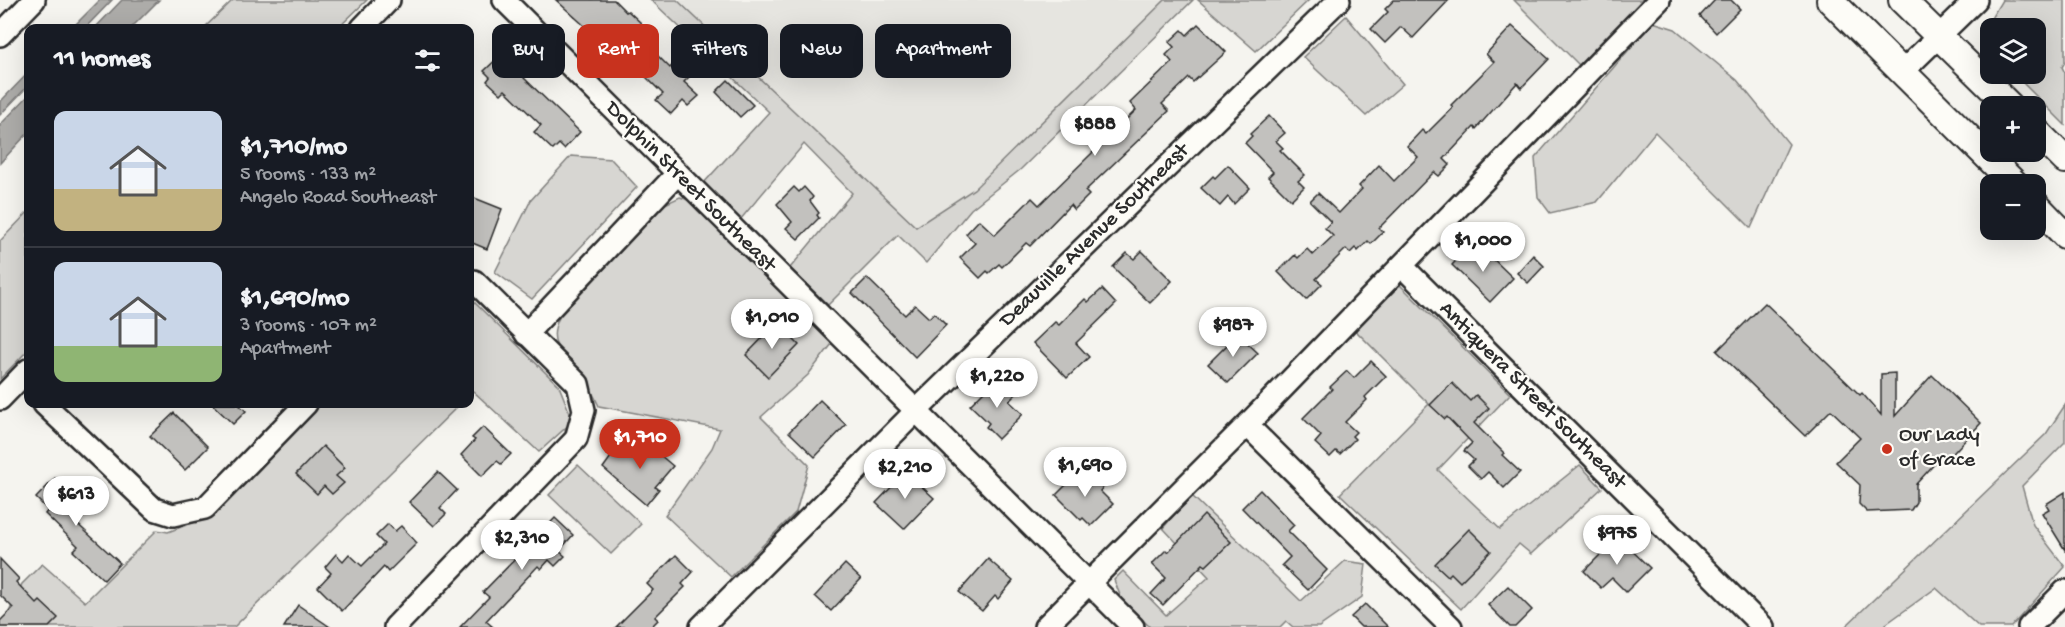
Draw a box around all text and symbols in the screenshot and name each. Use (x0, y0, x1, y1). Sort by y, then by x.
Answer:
map controls (1980, 18, 2046, 240)
button: layers (1980, 18, 2046, 84)
chip: Buy (492, 24, 565, 78)
chip: Rent (577, 24, 659, 78)
chip: Filters (671, 24, 768, 78)
chip: New (780, 24, 863, 78)
chip: Apartment (875, 24, 1011, 78)
icon: filters (411, 44, 444, 77)
text: 11 homes (54, 45, 150, 76)
street label: Dolphin Street Southeast (598, 95, 782, 279)
button: + (1980, 96, 2046, 162)
pin: $888 (1059, 106, 1131, 157)
text: $888 (1074, 114, 1116, 137)
text: $1,710/mo (240, 133, 347, 164)
icon: home (102, 135, 174, 207)
street label: Deauville Avenue Southeast (993, 137, 1197, 335)
text: 5 rooms · 133 m² (240, 164, 376, 187)
button: − (1980, 174, 2046, 240)
text: Angelo Road Southeast (240, 187, 436, 210)
pin: $1,000 (1434, 222, 1532, 273)
text: $1,000 (1454, 230, 1512, 253)
text: $1,690/mo (240, 284, 350, 315)
icon: home (102, 286, 174, 358)
street label: Antiquera Street Southeast (1433, 297, 1633, 497)
pin: $1,010 (723, 299, 821, 350)
text: $1,010 (745, 307, 799, 330)
pin: $987 (1197, 307, 1269, 358)
text: 3 rooms · 107 m² (240, 315, 377, 338)
text: $987 (1213, 315, 1253, 338)
text: Apartment (240, 338, 330, 361)
pin: $1,220 (948, 358, 1046, 409)
text: $1,220 (970, 366, 1024, 389)
pin: $1,710 (591, 419, 689, 470)
place label: Our Lady of Grace (1899, 423, 1980, 474)
text: $1,710 (613, 427, 667, 450)
marker: Our Lady of Grace (1880, 442, 1894, 456)
pin: $1,690 (1036, 447, 1134, 498)
pin: $2,210 (856, 449, 954, 500)
text: $1,690 (1058, 455, 1112, 478)
text: $2,210 (878, 457, 932, 480)
pin: $613 (40, 476, 112, 527)
text: $613 (57, 484, 95, 507)
pin: $975 (1581, 515, 1653, 566)
pin: $2,310 (473, 520, 571, 571)
text: $975 (1597, 523, 1637, 546)
text: $2,310 (495, 528, 549, 551)

